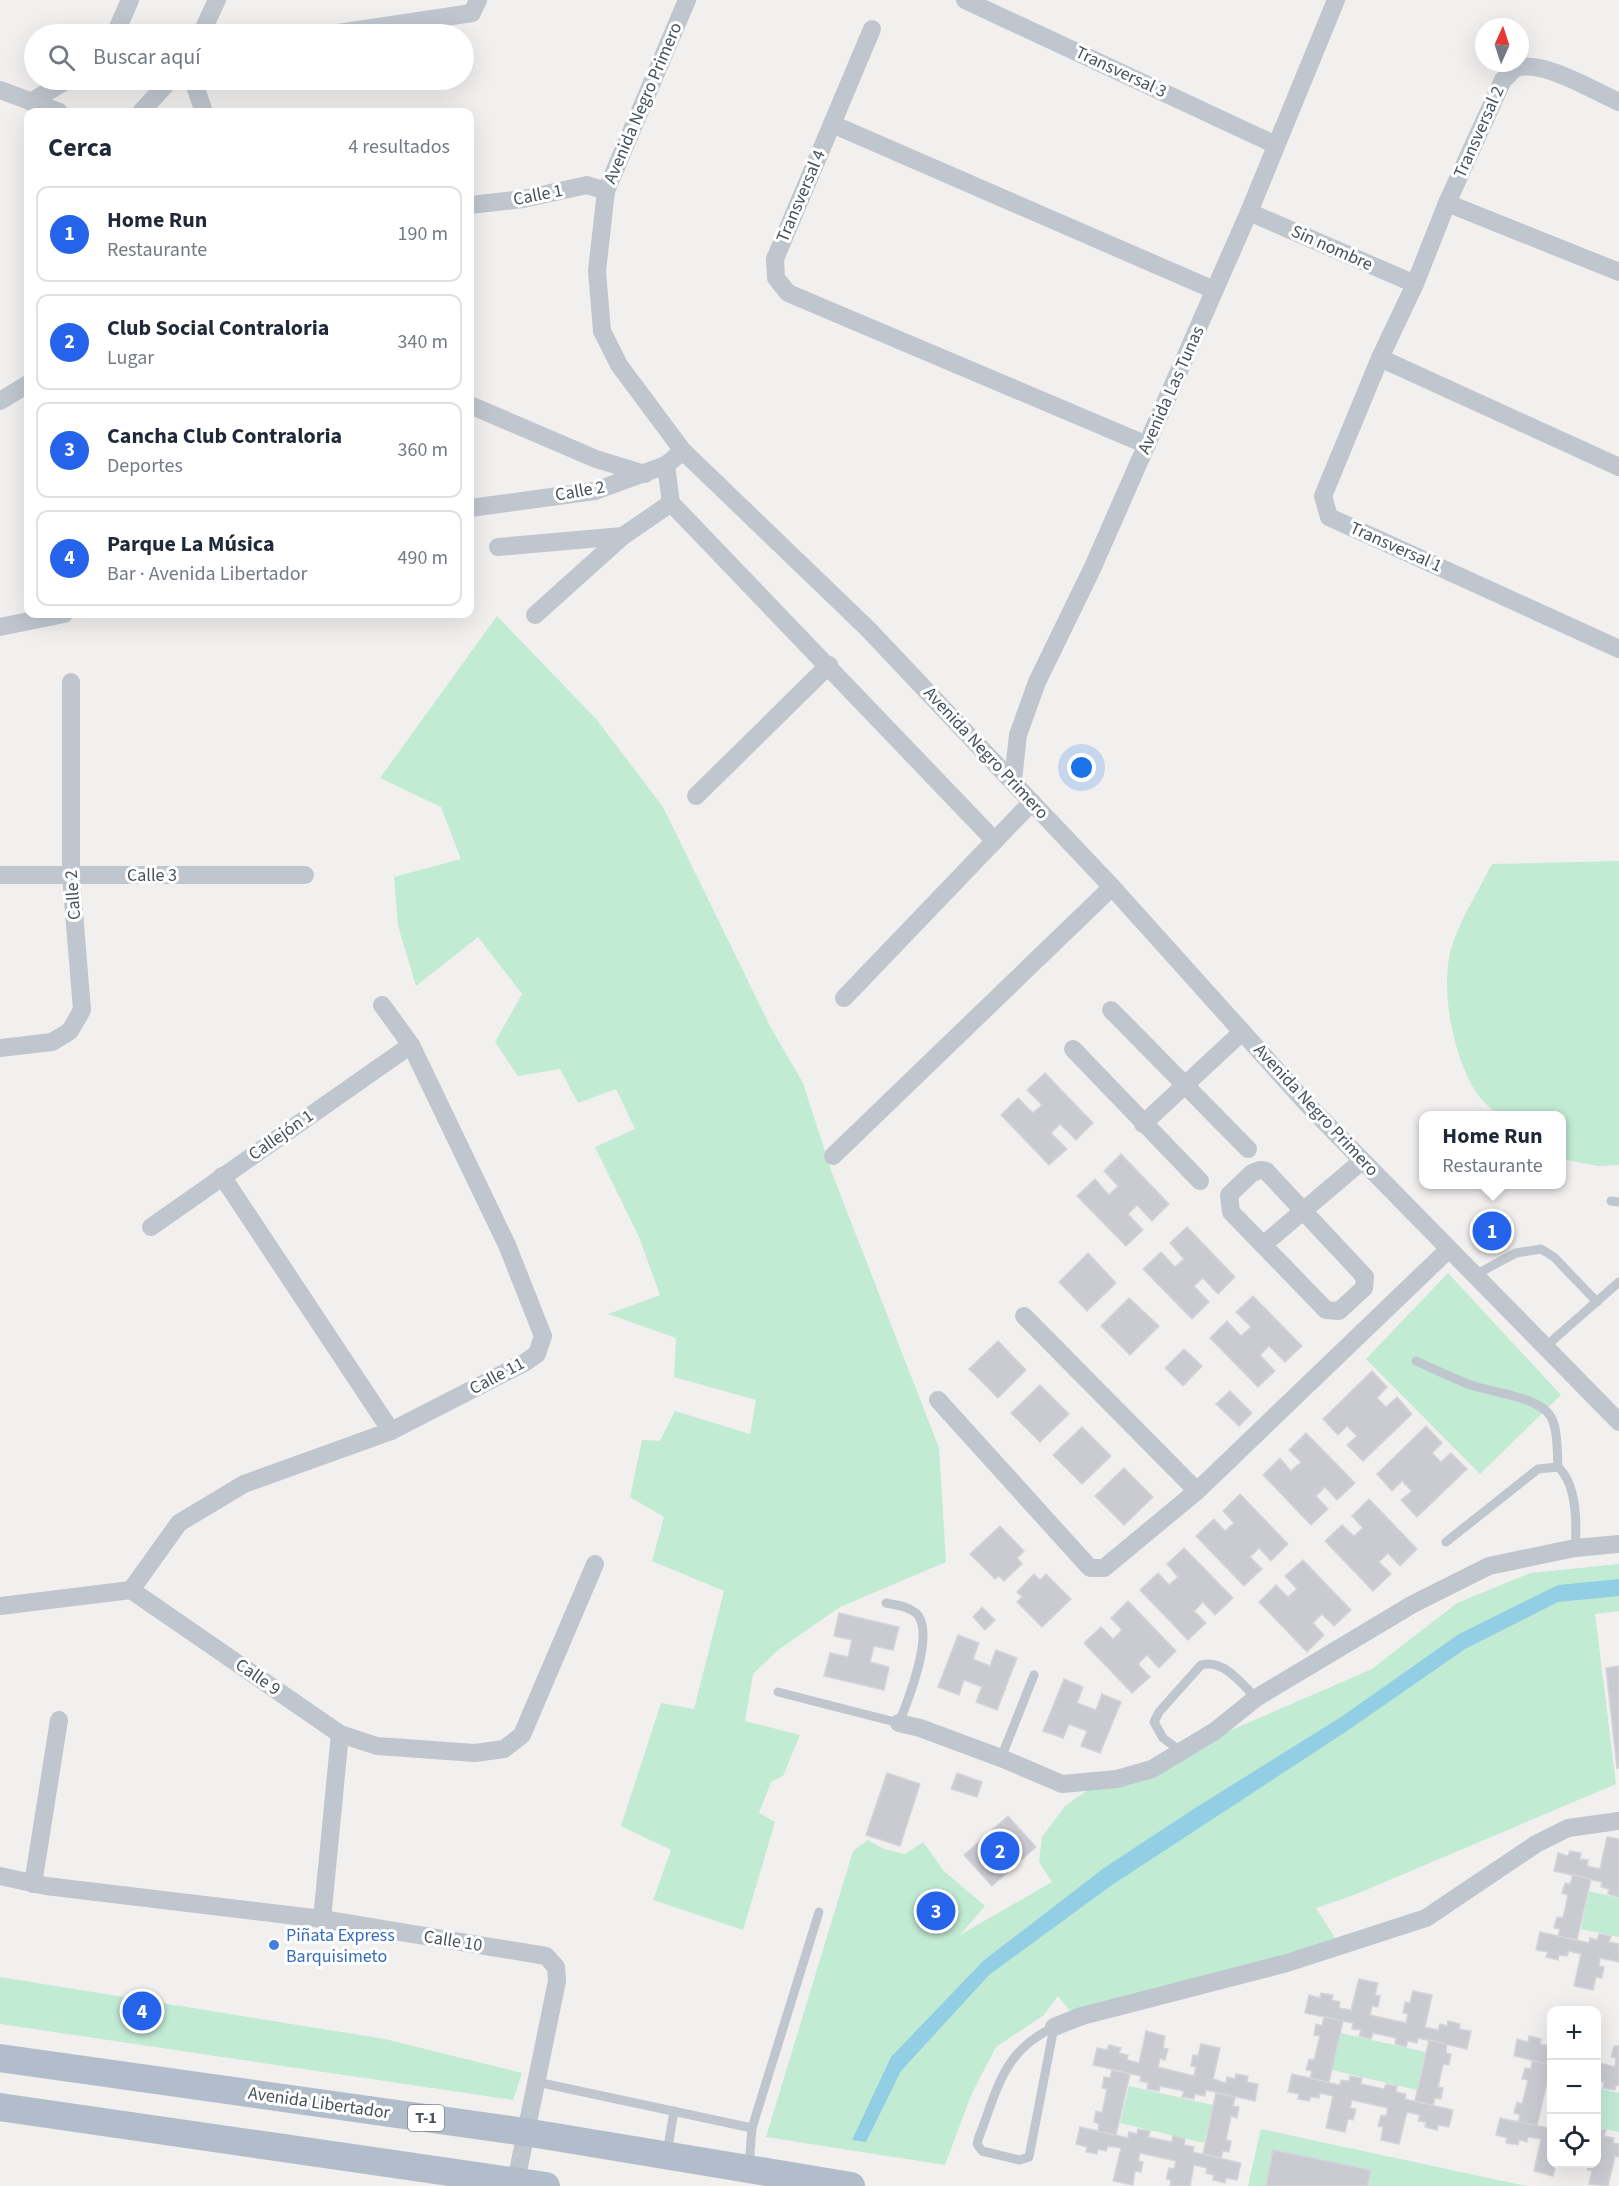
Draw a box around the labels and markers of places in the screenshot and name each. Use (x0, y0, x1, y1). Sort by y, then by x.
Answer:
pin: 1 (1472, 1208, 1512, 1254)
pin: 2 (980, 1828, 1020, 1874)
pin: 3 (916, 1888, 956, 1934)
place label: Piñata Express Barquisimeto (286, 1923, 395, 1969)
marker: Piñata Express Barquisimeto (267, 1938, 281, 1952)
pin: 4 (122, 1988, 162, 2034)

